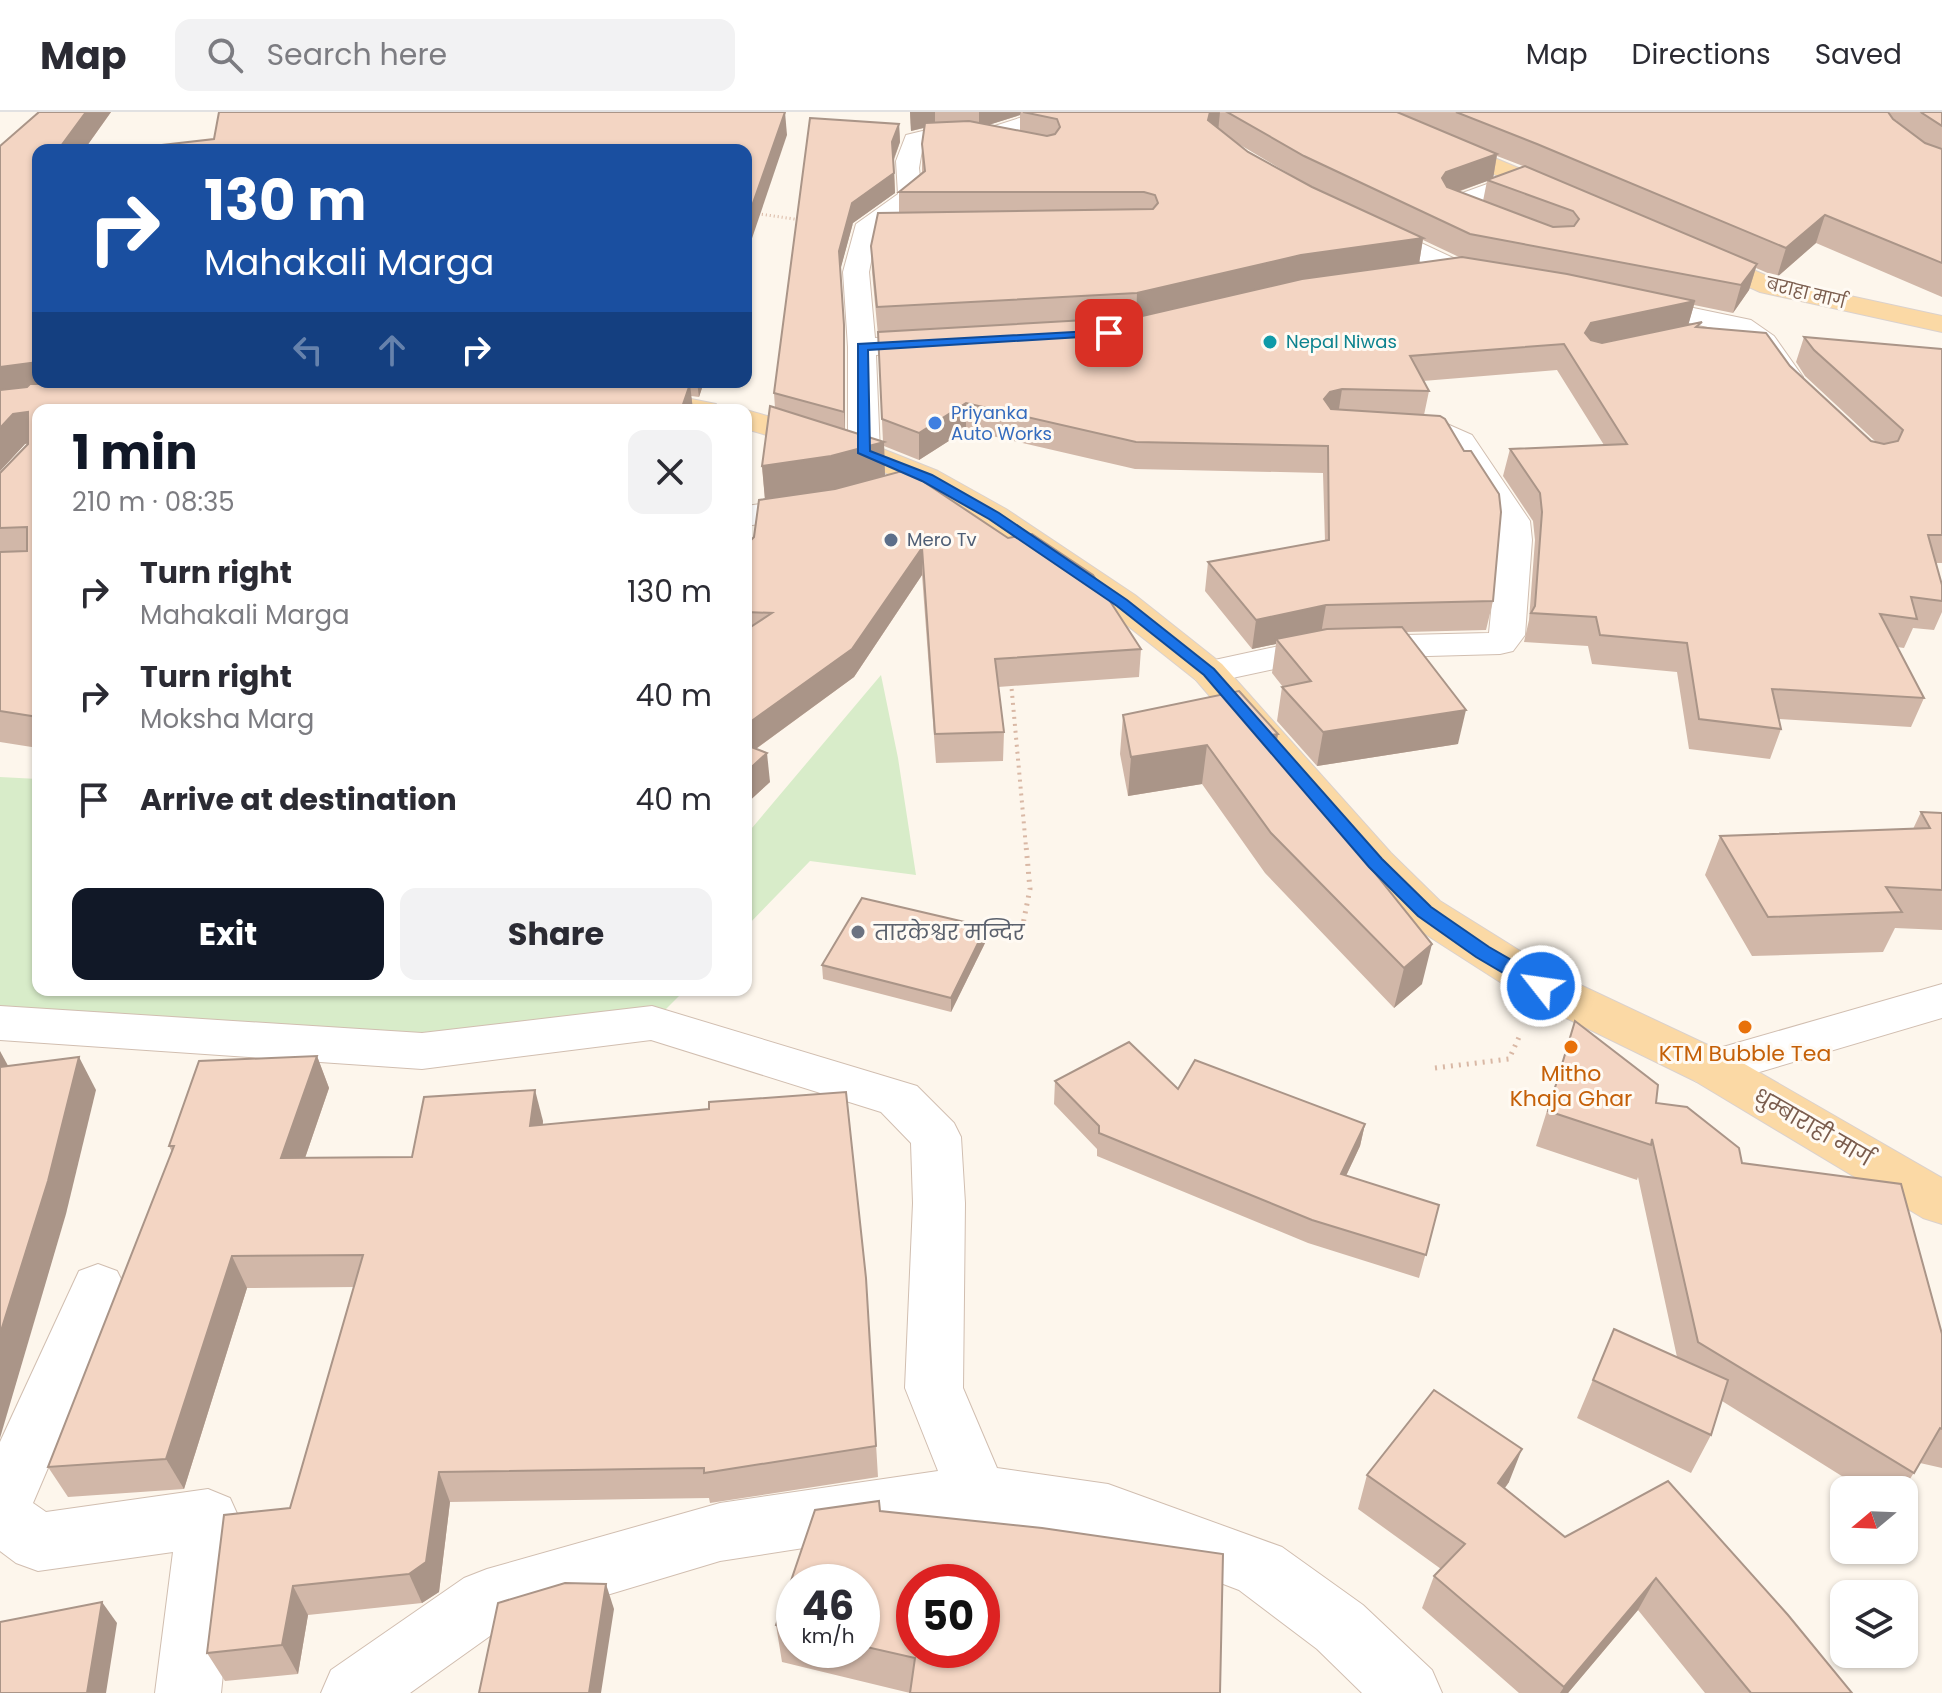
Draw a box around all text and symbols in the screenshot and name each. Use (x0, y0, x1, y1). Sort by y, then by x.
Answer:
search box (175, 19, 735, 91)
text: Map (40, 29, 127, 82)
icon: search (203, 33, 247, 77)
text: Search here (267, 33, 447, 76)
text: Map (1526, 35, 1588, 74)
text: Directions (1632, 35, 1771, 74)
text: Saved (1815, 35, 1902, 74)
text: 130 m (204, 161, 367, 240)
icon: right (72, 176, 176, 280)
text: Mahakali Marga (204, 237, 494, 288)
street label: बराहा मार्ग (1763, 270, 1851, 315)
pin (1075, 299, 1143, 367)
icon: arrive (1087, 311, 1131, 355)
icon: left (286, 328, 330, 372)
icon: ahead (370, 328, 414, 372)
icon: right (454, 328, 498, 372)
place label: Nepal Niwas (1286, 329, 1397, 354)
marker: Nepal Niwas (1261, 333, 1279, 351)
place label: Priyanka Auto Works (951, 400, 1052, 446)
marker: Priyanka Auto Works (926, 414, 944, 432)
text: 1 min (72, 419, 198, 486)
button: close (628, 430, 712, 514)
text: 210 m · 08:35 (72, 484, 235, 520)
place label: Mero Tv (907, 527, 977, 552)
marker: Mero Tv (882, 531, 900, 549)
text: Turn right (140, 551, 292, 594)
icon: right (72, 570, 116, 614)
text: 130 m (627, 570, 712, 613)
text: Mahakali Marga (140, 597, 350, 633)
text: Turn right (140, 655, 292, 698)
icon: right (72, 674, 116, 718)
text: 40 m (635, 674, 712, 717)
text: Moksha Marg (140, 701, 314, 737)
icon: arrive (72, 778, 116, 822)
text: Arrive at destination (140, 778, 457, 821)
text: 40 m (635, 778, 712, 821)
button: Exit (72, 888, 384, 980)
button: Share (400, 888, 712, 980)
place label: तारकेश्वर मन्दिर (873, 917, 1026, 948)
marker: तारकेश्वर मन्दिर (849, 923, 867, 941)
position arrow (1499, 944, 1583, 1028)
marker: KTM Bubble Tea (1736, 1018, 1754, 1036)
marker: Mitho Khaja Ghar (1562, 1038, 1580, 1056)
place label: KTM Bubble Tea (1659, 1038, 1831, 1069)
place label: Mitho Khaja Ghar (1510, 1058, 1632, 1114)
street label: धुम्बाराही मार्ग (1748, 1081, 1881, 1176)
north arrow (1830, 1476, 1918, 1564)
map controls (1830, 1476, 1918, 1668)
speed limit sign: 50 (896, 1564, 1000, 1668)
text: 46 (802, 1578, 854, 1634)
button: layers (1830, 1580, 1918, 1668)
text: km/h (801, 1622, 855, 1650)

